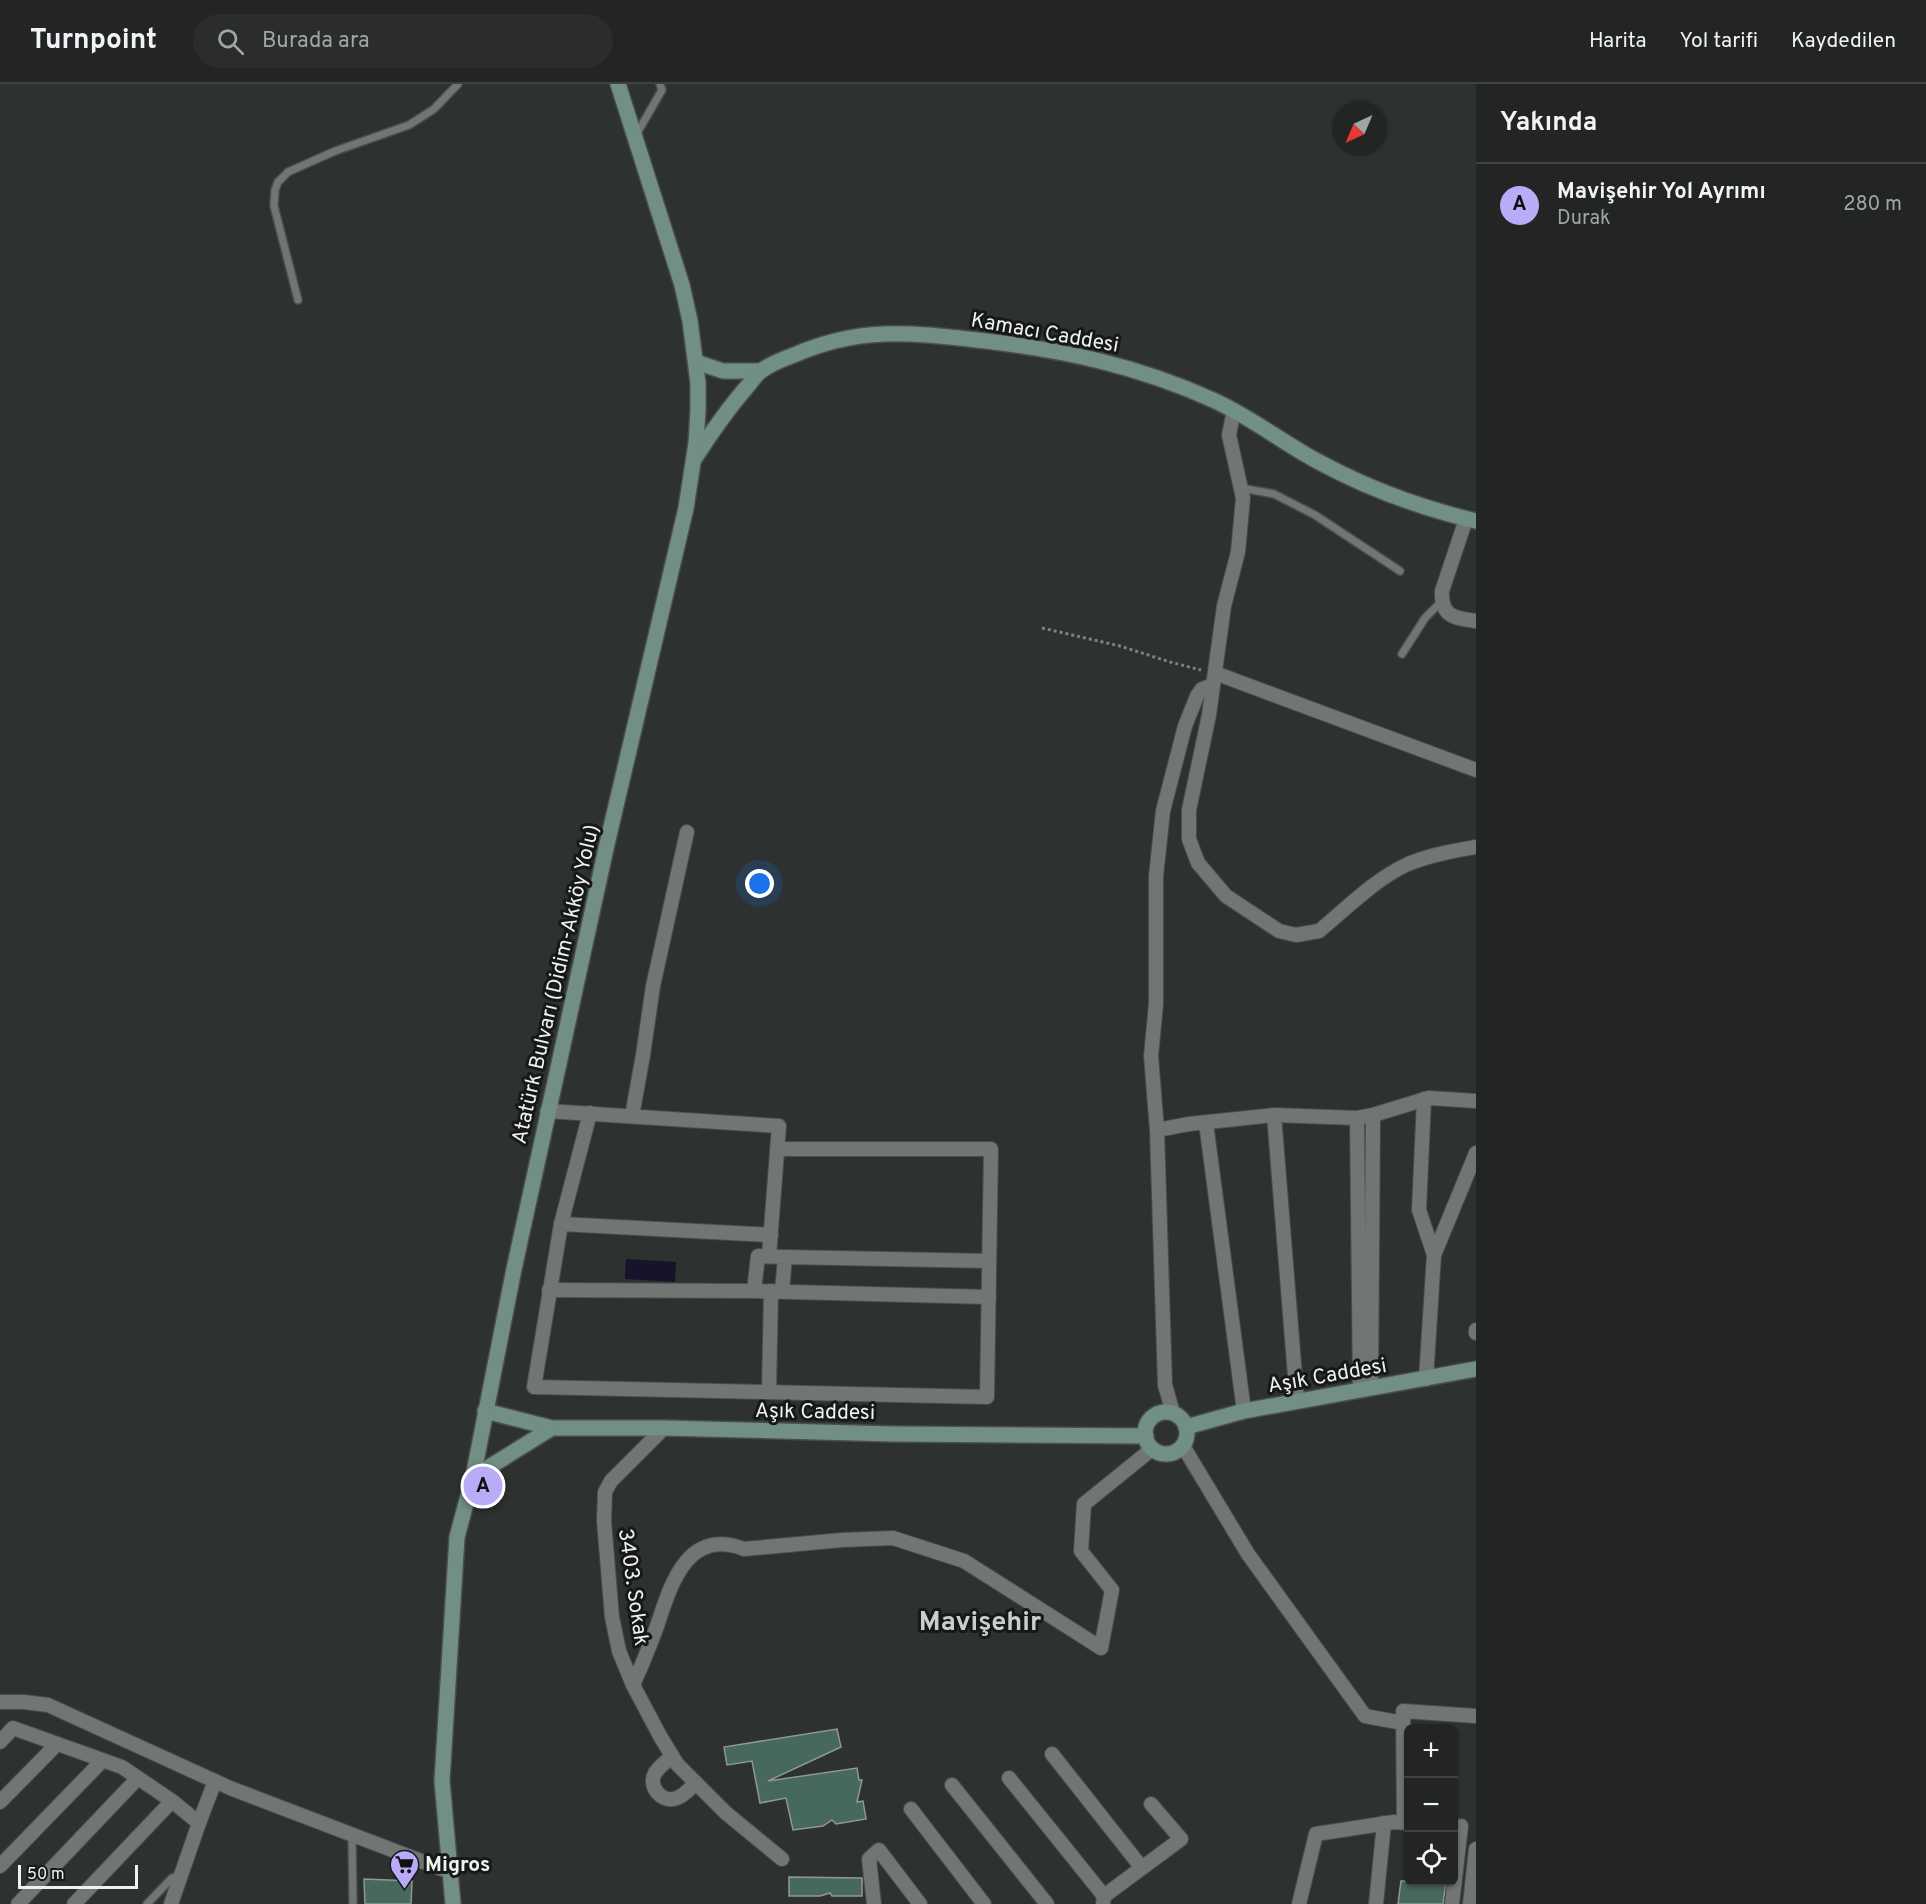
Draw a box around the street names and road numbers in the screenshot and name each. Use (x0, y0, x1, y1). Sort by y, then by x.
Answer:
street label: Kamacı Caddesi (969, 307, 1121, 360)
street label: Atatürk Bulvarı (Didim-Akköy Yolu) (507, 822, 606, 1147)
street label: Aşık Caddesi (1266, 1353, 1389, 1400)
street label: Aşık Caddesi (755, 1398, 875, 1427)
street label: 3403. Sokak (611, 1527, 654, 1648)

